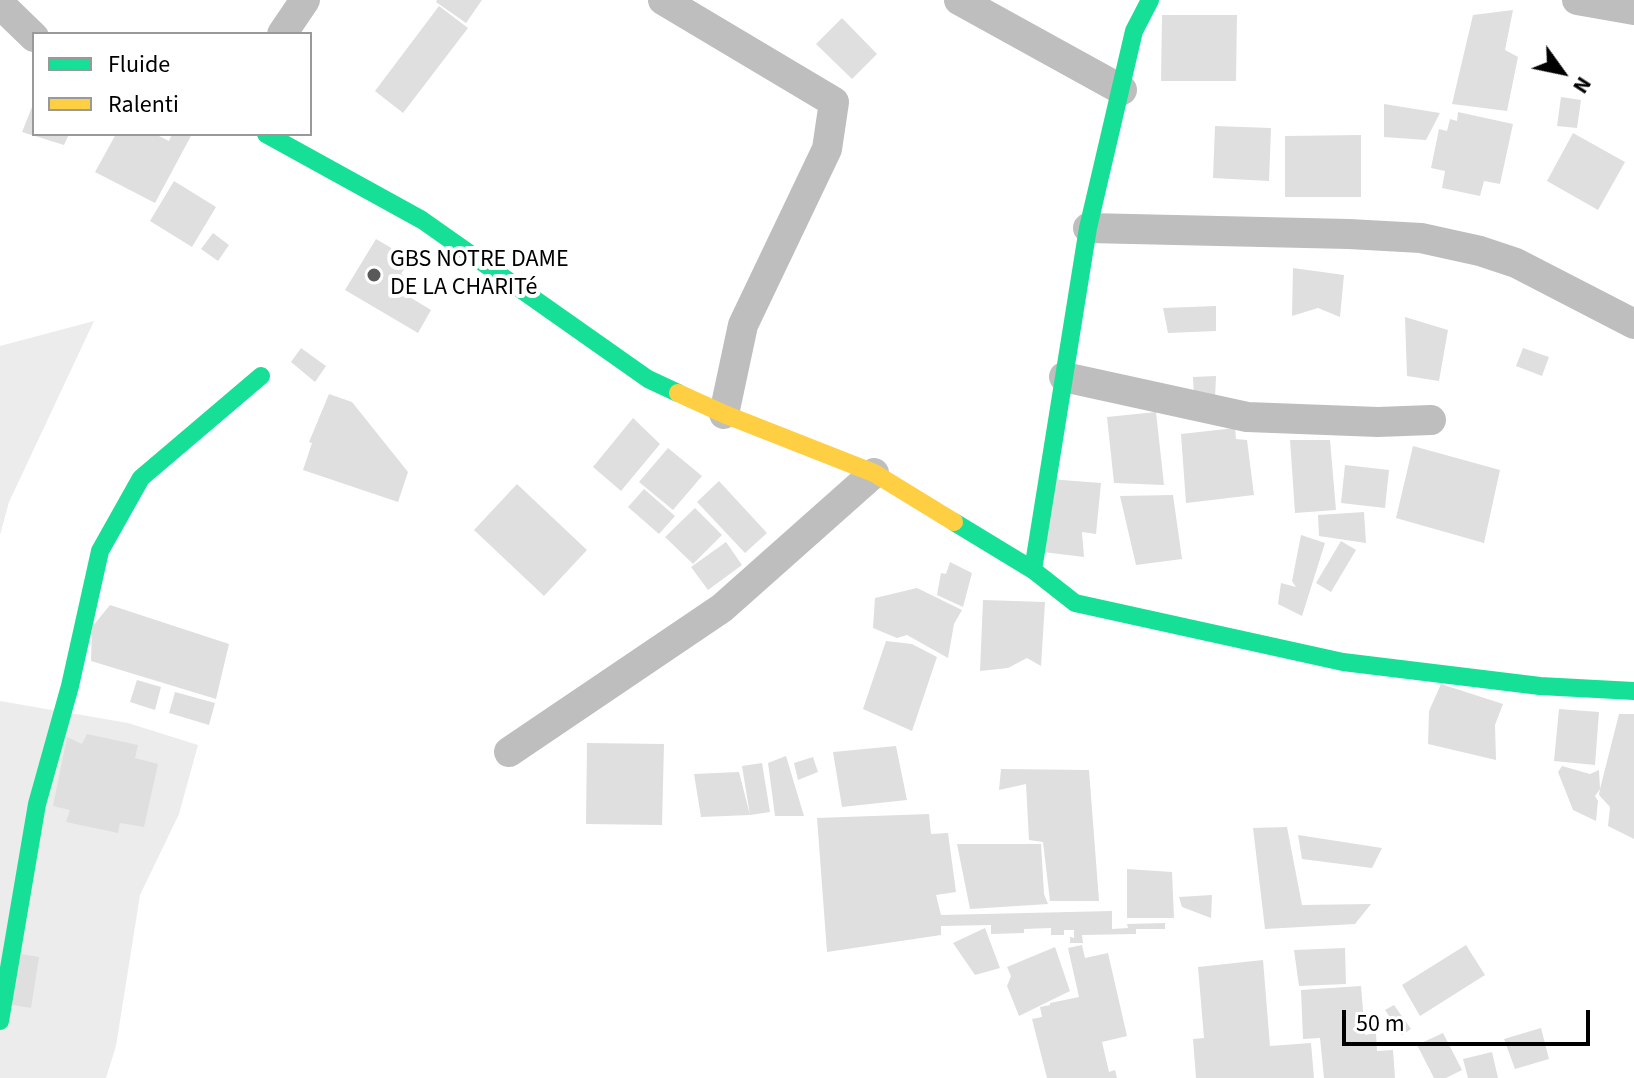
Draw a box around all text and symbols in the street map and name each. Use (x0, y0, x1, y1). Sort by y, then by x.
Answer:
legend (32, 32, 312, 136)
north arrow (1522, 32, 1602, 112)
text: Fluide (108, 47, 170, 82)
text: N (1565, 70, 1600, 100)
text: Ralenti (108, 87, 179, 122)
place label: GBS NOTRE DAME DE LA CHARITé (390, 247, 569, 303)
marker: GBS NOTRE DAME DE LA CHARITé (365, 266, 383, 284)
scale bar (1346, 994, 1594, 1044)
text: 50 m (1356, 1006, 1405, 1041)

